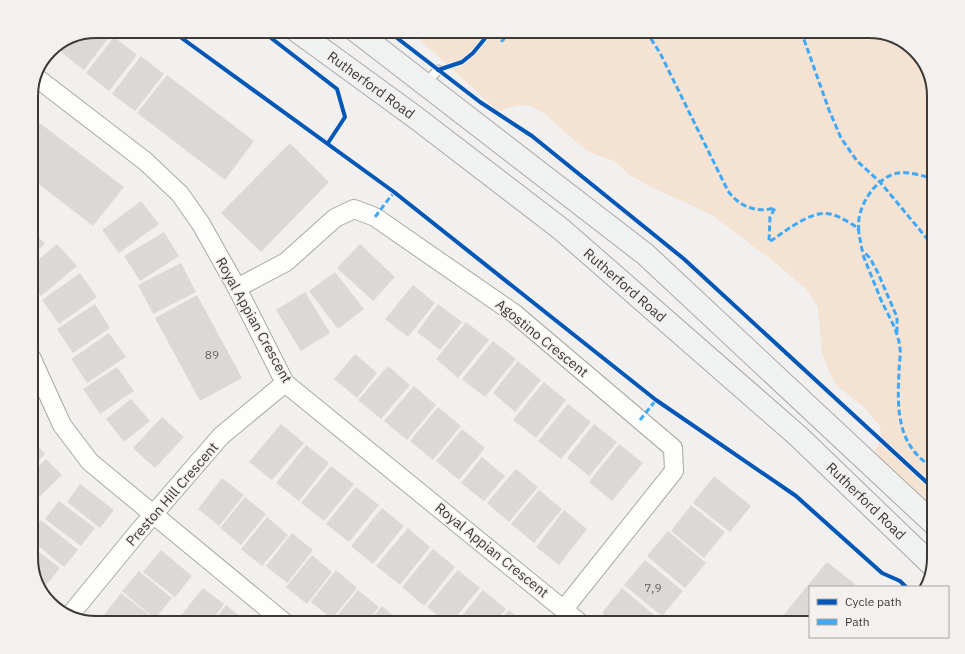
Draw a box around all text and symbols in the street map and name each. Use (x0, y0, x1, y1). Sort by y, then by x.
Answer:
street label: Rutherford Road (324, 47, 418, 123)
street label: Rutherford Road (580, 244, 670, 326)
street label: Royal Appian Crescent (212, 254, 296, 386)
street label: Agostino Crescent (492, 295, 592, 381)
house number: 89 (205, 347, 219, 362)
street label: Preston Hill Crescent (122, 438, 222, 550)
street label: Rutherford Road (822, 459, 910, 543)
street label: Royal Appian Crescent (431, 499, 553, 601)
house number: 7,9 (644, 580, 662, 595)
legend (809, 586, 949, 638)
text: Cycle path (845, 594, 902, 609)
text: Path (845, 614, 870, 629)

